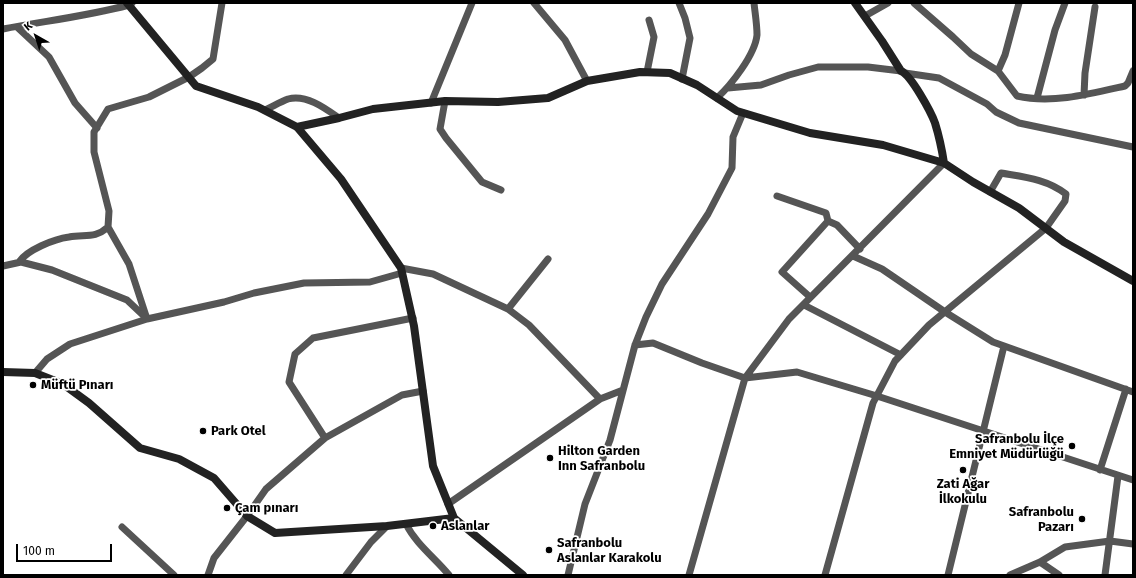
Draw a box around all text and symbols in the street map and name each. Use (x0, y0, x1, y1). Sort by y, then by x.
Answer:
north arrow (16, 16, 56, 56)
text: K (21, 19, 35, 34)
place label: Müftü Pınarı (41, 377, 114, 393)
marker: Müftü Pınarı (28, 380, 38, 390)
place label: Park Otel (211, 423, 266, 439)
marker: Park Otel (198, 426, 208, 436)
place label: Safranbolu İlçe Emniyet Müdürlüğü (949, 431, 1064, 462)
marker: Safranbolu İlçe Emniyet Müdürlüğü (1067, 441, 1077, 451)
place label: Hilton Garden Inn Safranbolu (558, 443, 645, 474)
marker: Hilton Garden Inn Safranbolu (545, 453, 555, 463)
marker: Zati Ağar İlkokulu (958, 465, 968, 475)
place label: Zati Ağar İlkokulu (937, 476, 989, 507)
place label: Çam pınarı (235, 500, 298, 516)
marker: Çam pınarı (222, 503, 232, 513)
place label: Safranbolu Pazarı (1009, 504, 1074, 535)
marker: Safranbolu Pazarı (1077, 514, 1087, 524)
place label: Aslanlar (441, 518, 490, 534)
marker: Aslanlar (428, 521, 438, 531)
place label: Safranbolu Aslanlar Karakolu (557, 535, 662, 566)
scale bar (18, 536, 114, 562)
text: 100 m (23, 544, 55, 558)
marker: Safranbolu Aslanlar Karakolu (544, 545, 554, 555)

